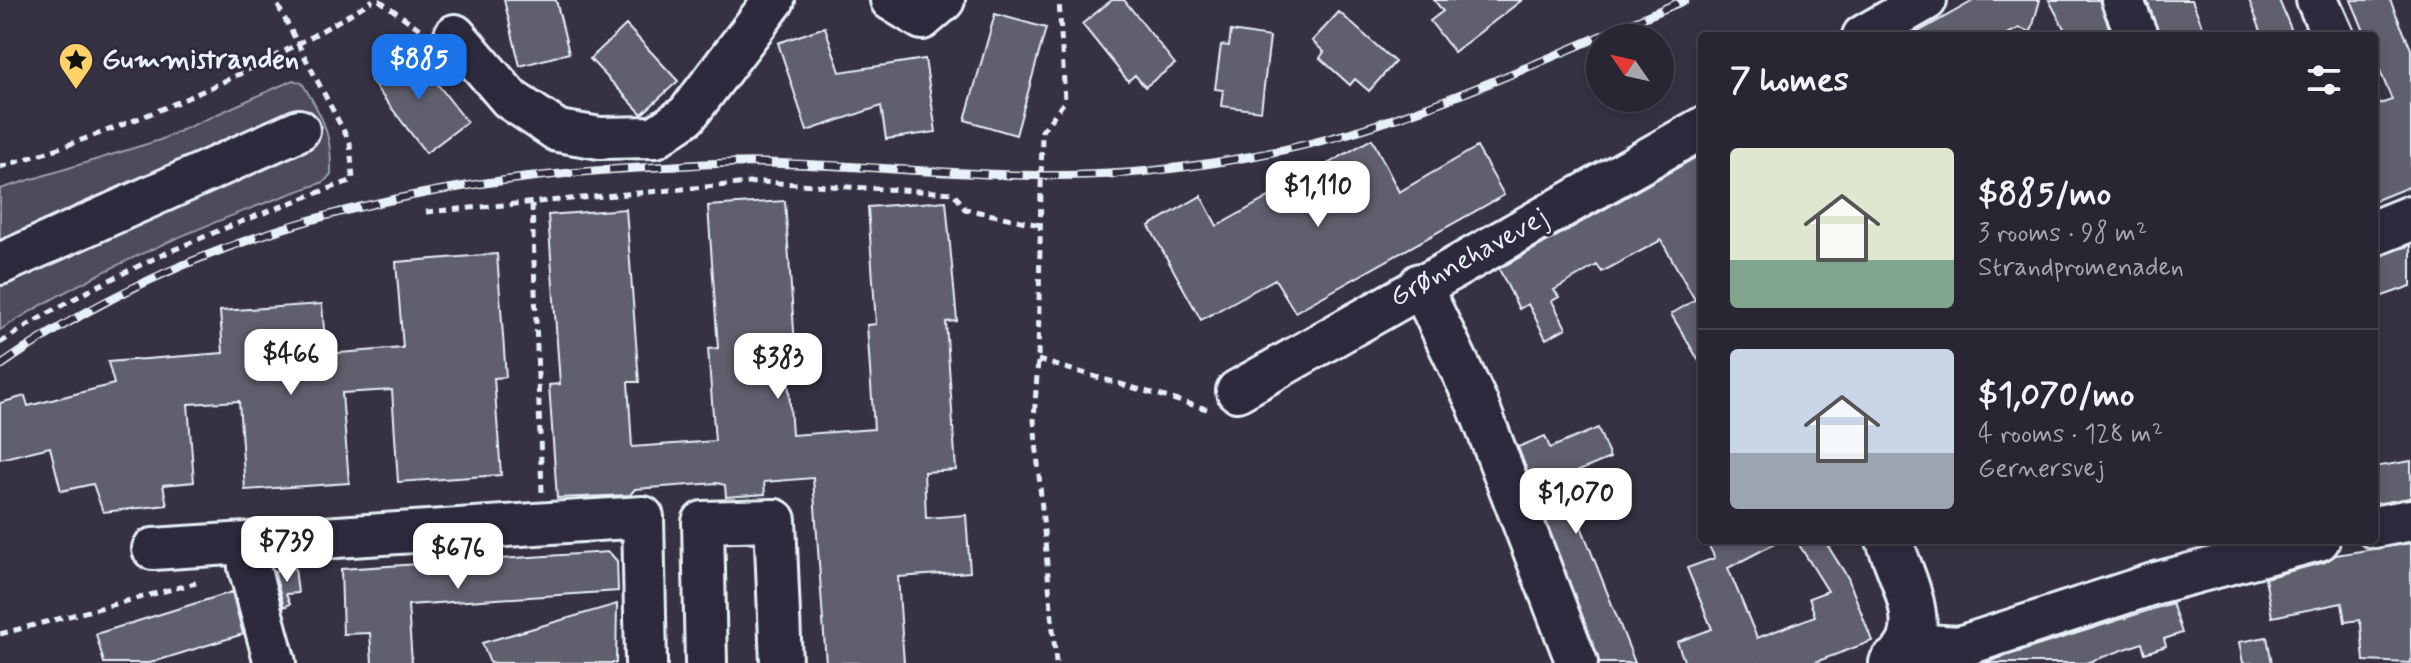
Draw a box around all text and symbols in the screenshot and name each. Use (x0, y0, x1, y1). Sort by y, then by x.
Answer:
north arrow (1586, 24, 1674, 112)
map controls (1586, 24, 1674, 112)
pin: $885 (372, 34, 466, 102)
place icon: Gummistranden (57, 41, 95, 91)
place label: Gummistranden (102, 42, 299, 79)
text: $885 (390, 43, 448, 77)
text: 7 homes (1730, 58, 1849, 103)
icon: filters (2302, 58, 2346, 102)
pin: $1,110 (1253, 161, 1383, 229)
text: $1,110 (1284, 170, 1352, 204)
text: $885/mo (1978, 172, 2111, 217)
icon: home (1794, 180, 1890, 276)
street label: Grønnehavevej (1383, 199, 1555, 317)
text: 3 rooms · 98 m² (1978, 217, 2147, 251)
text: Strandpromenaden (1978, 251, 2184, 285)
pin: $466 (244, 329, 338, 397)
pin: $383 (731, 333, 825, 401)
text: $466 (262, 338, 320, 372)
text: $383 (752, 342, 804, 376)
text: $1,070/mo (1978, 373, 2134, 418)
icon: home (1794, 381, 1890, 477)
text: 4 rooms · 128 m² (1978, 418, 2163, 452)
text: Gernersvej (1978, 452, 2105, 486)
pin: $1,070 (1511, 468, 1641, 536)
text: $1,070 (1538, 477, 1614, 511)
pin: $739 (240, 516, 334, 584)
pin: $676 (411, 523, 505, 591)
text: $739 (259, 525, 315, 559)
text: $676 (431, 532, 485, 566)

